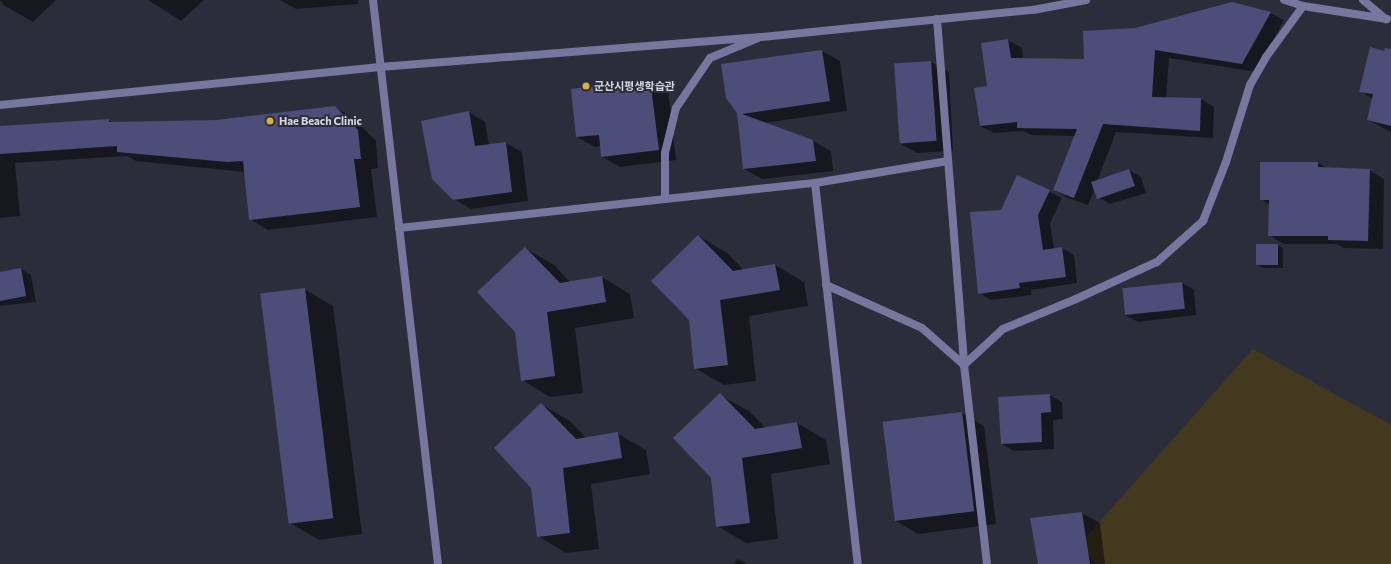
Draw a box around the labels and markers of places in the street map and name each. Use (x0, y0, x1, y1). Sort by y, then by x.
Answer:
place label: 군산시평생학습관 (594, 79, 675, 93)
marker: 군산시평생학습관 (581, 81, 591, 91)
place label: Hae Beach Clinic (279, 114, 362, 128)
marker: Hae Beach Clinic (264, 115, 276, 127)

